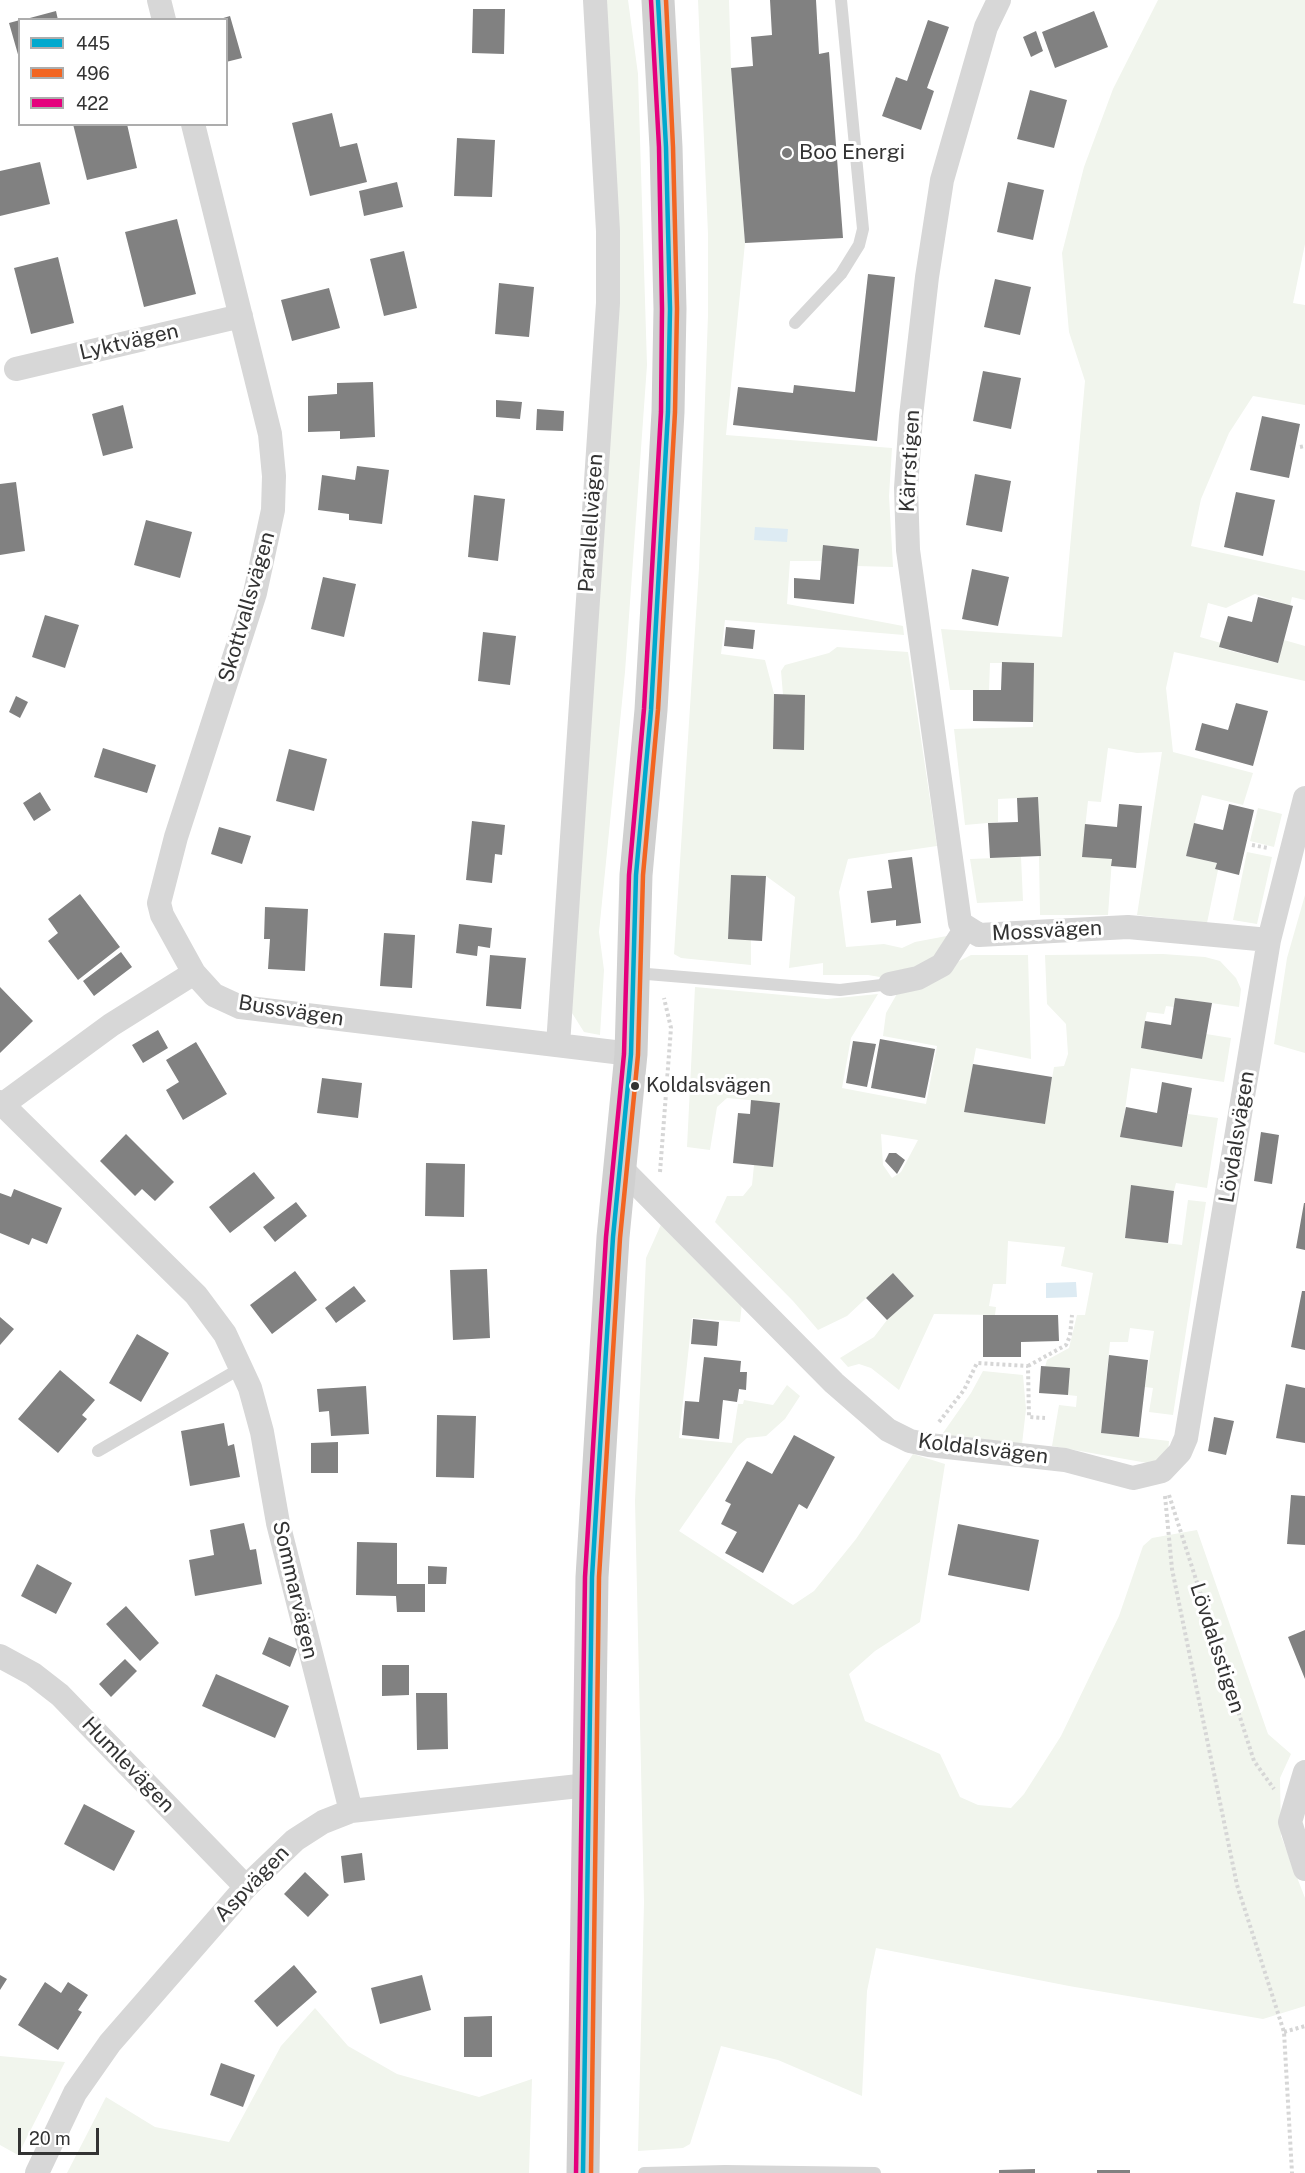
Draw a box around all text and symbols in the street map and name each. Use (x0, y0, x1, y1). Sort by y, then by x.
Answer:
legend (18, 18, 228, 126)
text: 445 (76, 33, 110, 54)
text: 496 (76, 63, 110, 84)
text: 422 (76, 93, 109, 114)
place label: Boo Energi (799, 140, 905, 166)
marker: Boo Energi (780, 146, 794, 160)
street label: Lyktvägen (77, 318, 181, 366)
street label: Kärrstigen (895, 409, 925, 513)
street label: Parallellvägen (574, 453, 608, 593)
street label: Skottvallsvägen (213, 529, 281, 685)
street label: Mossvägen (991, 916, 1103, 946)
street label: Bussvägen (237, 990, 345, 1032)
street label: Lövdalsvägen (1214, 1069, 1260, 1205)
place label: Koldalsvägen (646, 1074, 771, 1098)
marker: Koldalsvägen (629, 1080, 641, 1092)
street label: Koldalsvägen (916, 1429, 1050, 1469)
street label: Sommarvägen (267, 1518, 323, 1662)
street label: Lövdalsstigen (1184, 1580, 1250, 1716)
street label: Humlevägen (76, 1712, 180, 1818)
street label: Aspvägen (210, 1841, 294, 1927)
scale bar (21, 2116, 102, 2154)
text: 20 m (29, 2128, 71, 2149)

